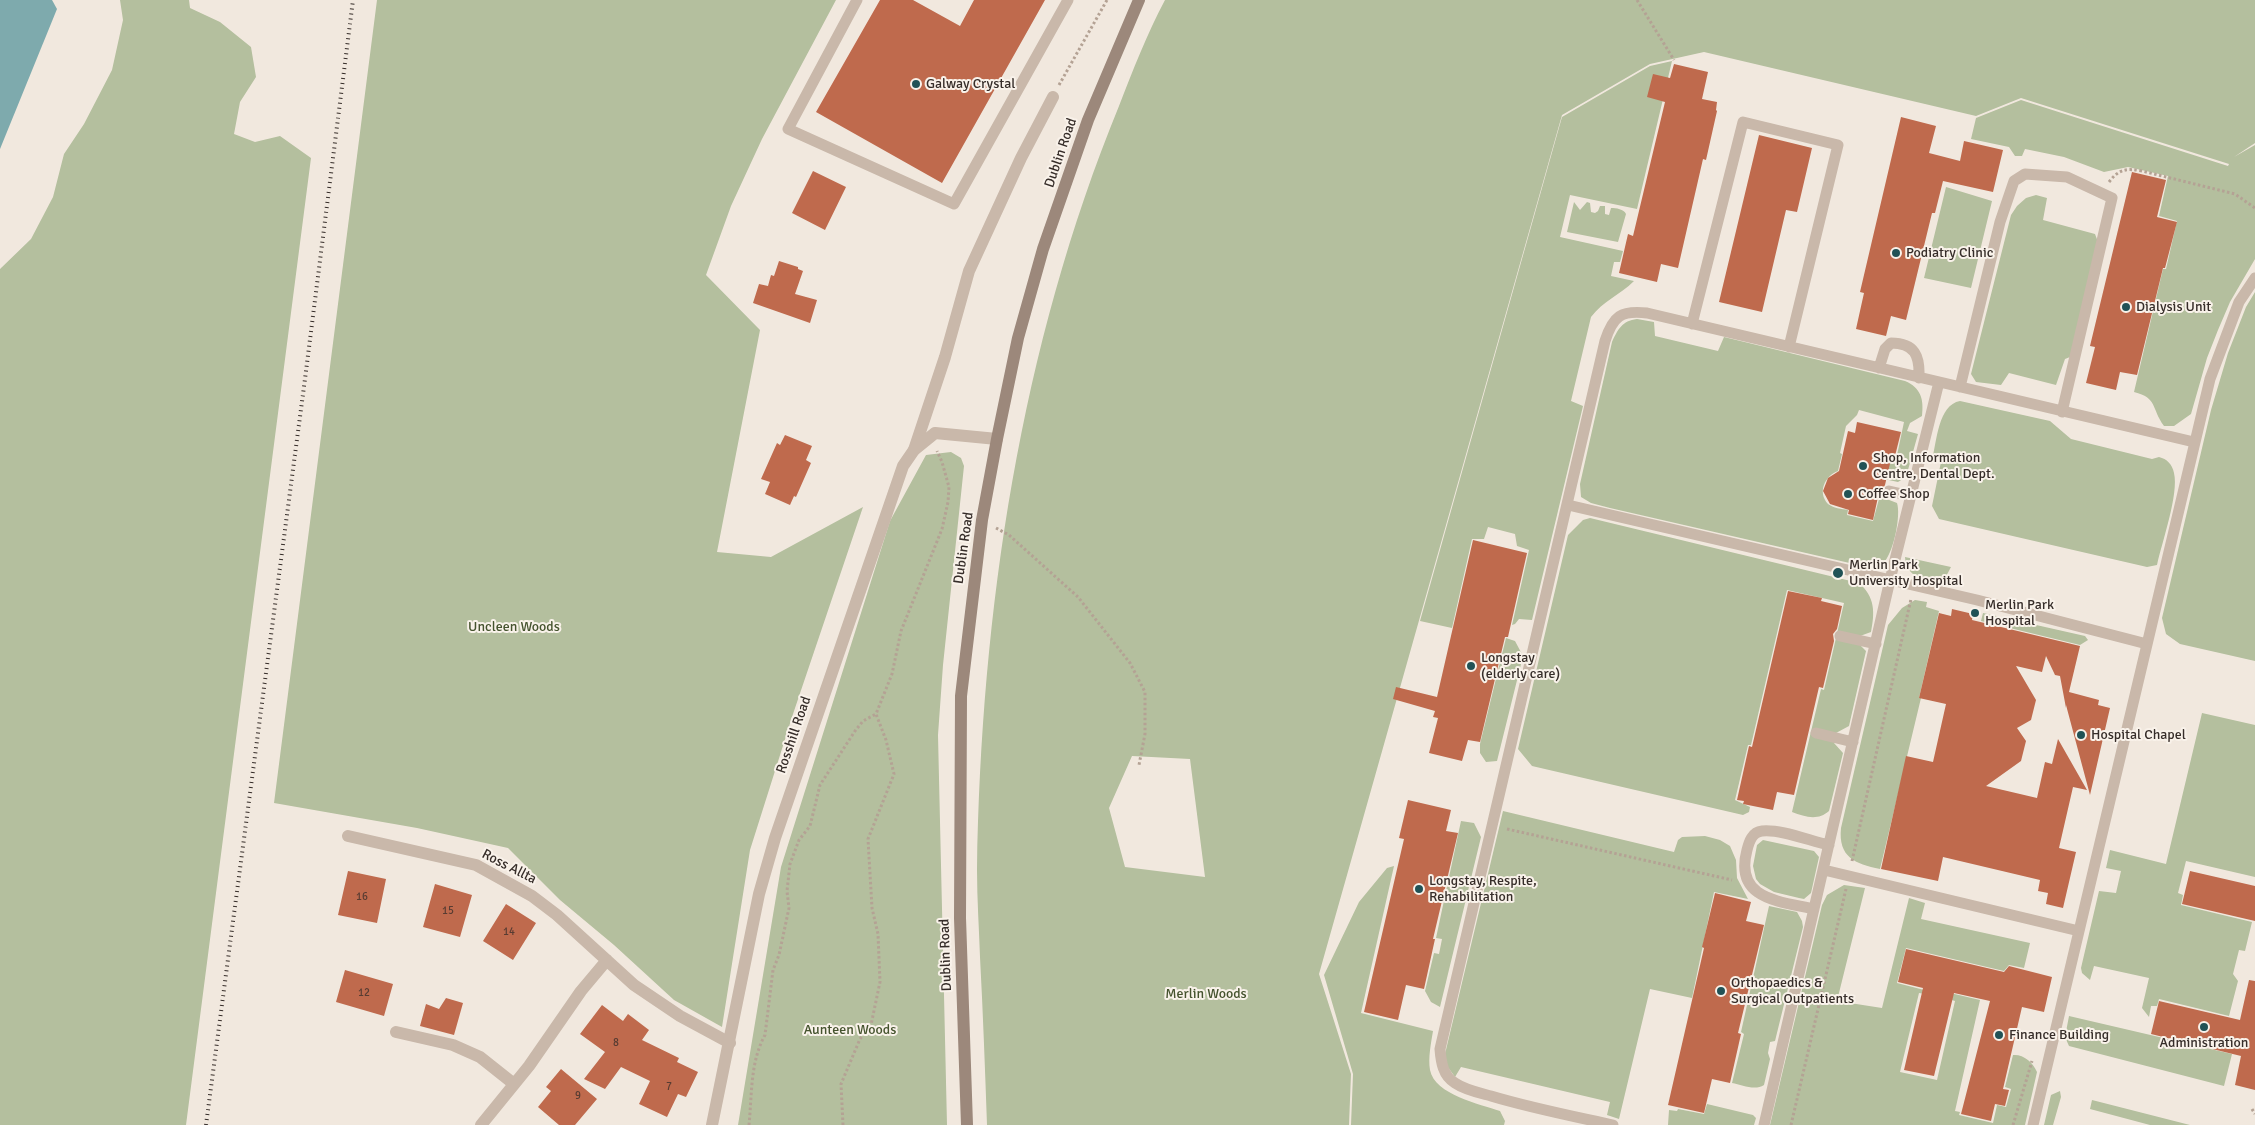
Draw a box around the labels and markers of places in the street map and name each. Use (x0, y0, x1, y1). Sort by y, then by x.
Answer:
place label: Galway Crystal (926, 76, 1015, 92)
marker: Galway Crystal (910, 78, 922, 90)
place label: Podiatry Clinic (1906, 245, 1993, 261)
marker: Podiatry Clinic (1890, 247, 1902, 259)
place label: Dialysis Unit (2136, 299, 2211, 315)
marker: Dialysis Unit (2120, 301, 2132, 313)
place label: Shop, Information Centre, Dental Dept. (1873, 450, 1995, 482)
marker: Shop, Information Centre, Dental Dept. (1857, 460, 1869, 472)
place label: Coffee Shop (1858, 486, 1930, 502)
marker: Coffee Shop (1842, 488, 1854, 500)
place label: Merlin Park University Hospital (1849, 557, 1963, 590)
marker: Merlin Park University Hospital (1831, 566, 1845, 580)
place label: Merlin Park Hospital (1985, 597, 2054, 630)
marker: Merlin Park Hospital (1969, 607, 1981, 619)
place label: Longstay (elderly care) (1481, 650, 1560, 682)
marker: Longstay (elderly care) (1465, 660, 1477, 672)
place label: Hospital Chapel (2091, 727, 2186, 743)
marker: Hospital Chapel (2075, 729, 2087, 741)
place label: Longstay, Respite, Rehabilitation (1429, 873, 1537, 906)
marker: Longstay, Respite, Rehabilitation (1413, 883, 1425, 895)
place label: Orthopaedics & Surgical Outpatients (1731, 975, 1854, 1008)
marker: Orthopaedics & Surgical Outpatients (1715, 985, 1727, 997)
marker: Administration (2198, 1021, 2210, 1033)
place label: Finance Building (2009, 1027, 2109, 1043)
marker: Finance Building (1993, 1029, 2005, 1041)
place label: Administration (2159, 1035, 2249, 1051)

